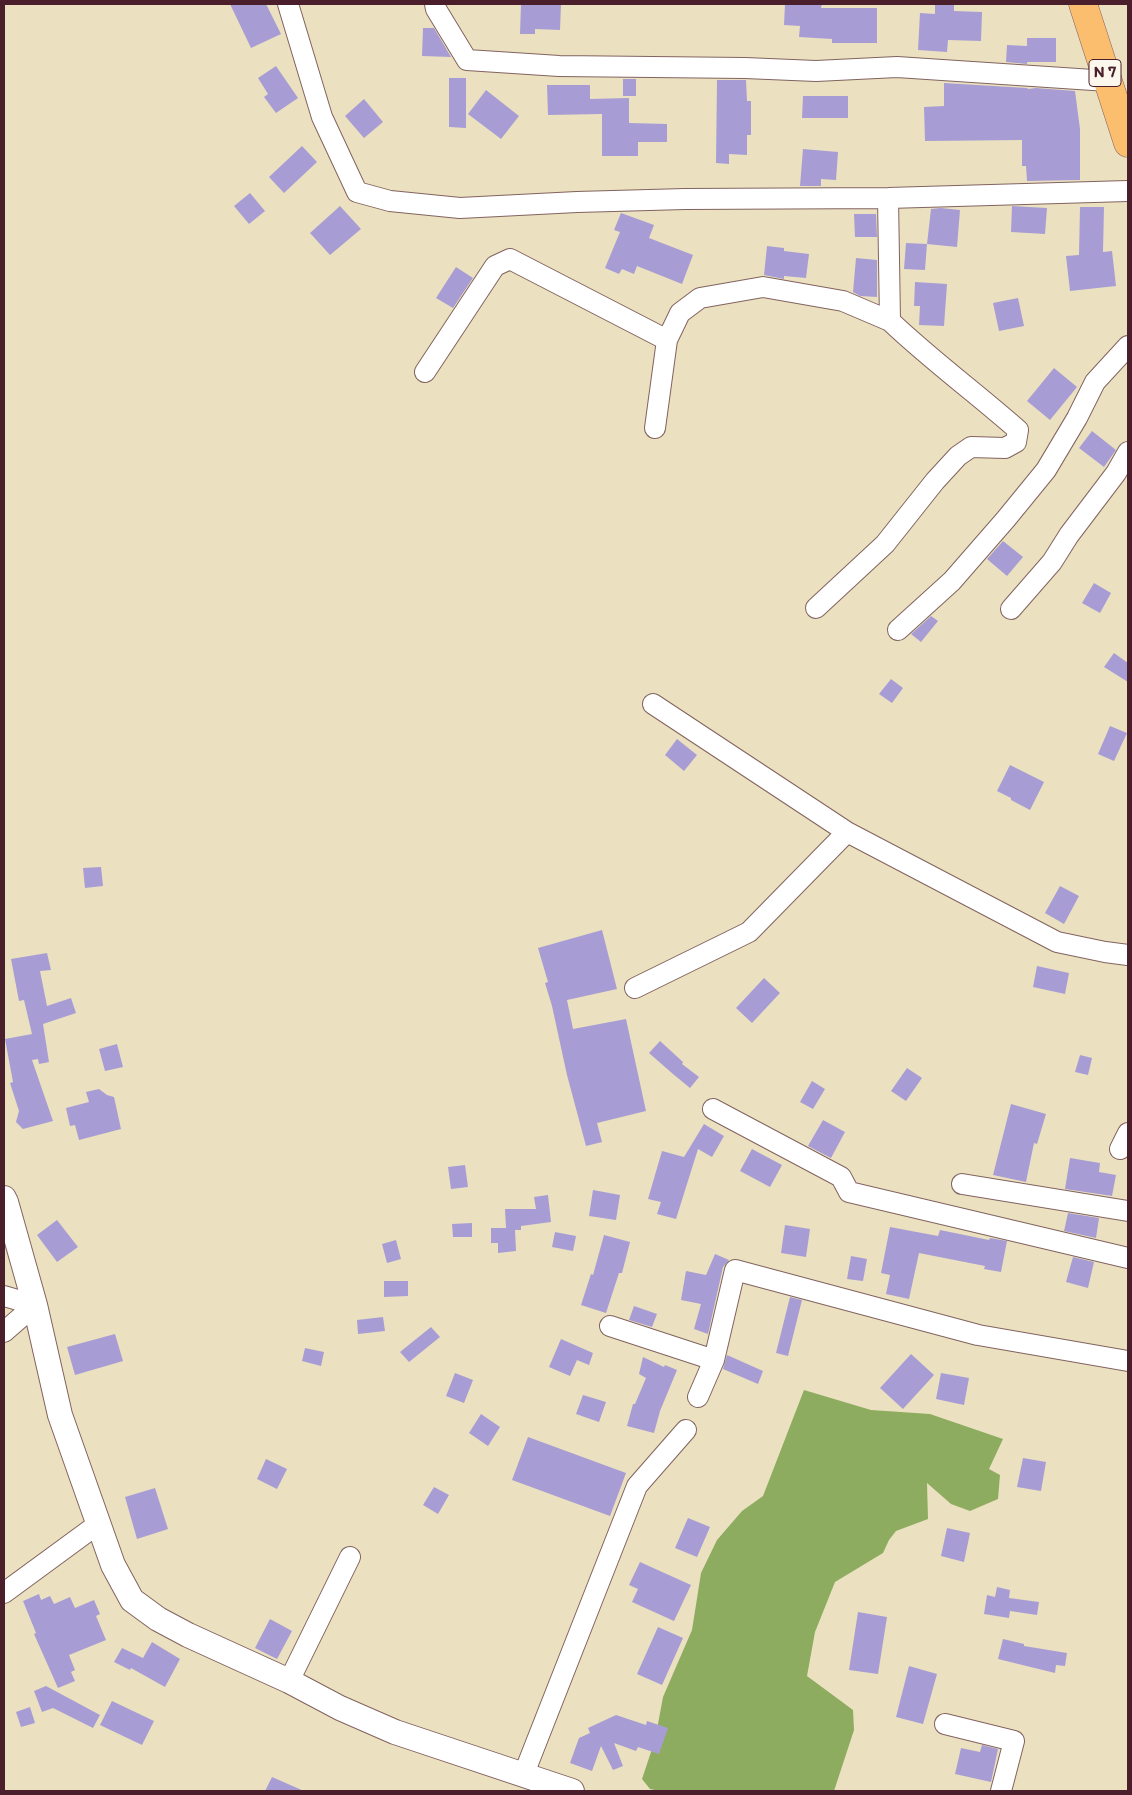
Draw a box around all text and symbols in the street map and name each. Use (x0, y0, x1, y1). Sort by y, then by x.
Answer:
road number: N 7 (1089, 59, 1121, 86)

